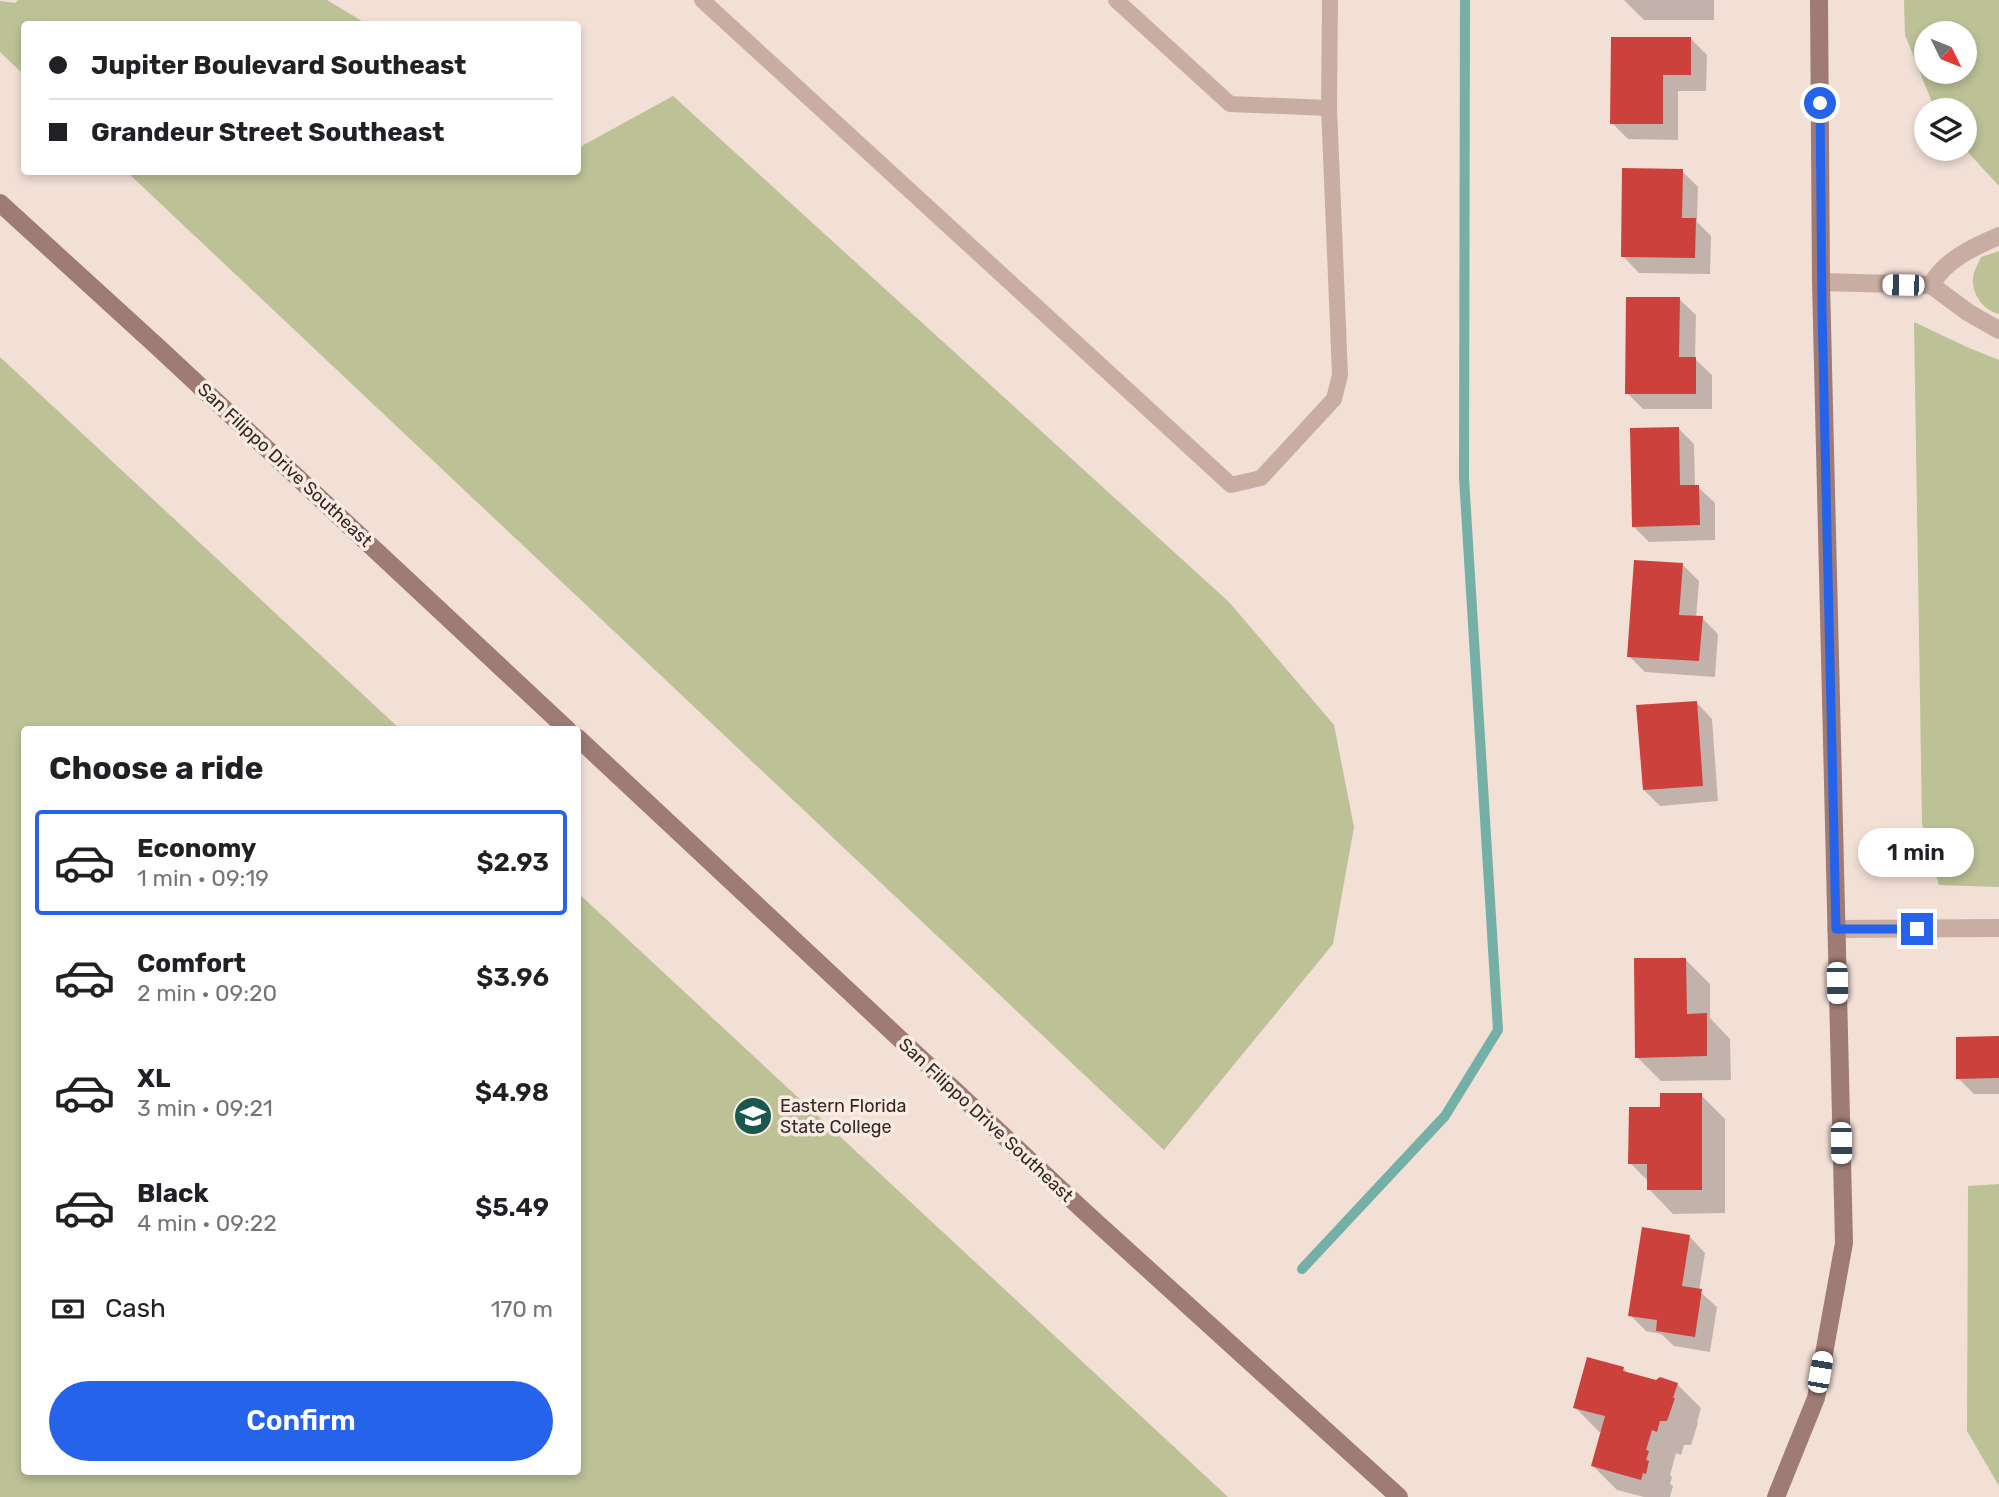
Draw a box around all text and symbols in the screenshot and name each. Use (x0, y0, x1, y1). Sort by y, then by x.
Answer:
north arrow (1914, 21, 1978, 84)
map controls (1914, 21, 1977, 161)
text: Jupiter Boulevard Southeast (91, 50, 466, 81)
route start (1804, 87, 1836, 119)
button: layers (1914, 98, 1977, 161)
text: Grandeur Street Southeast (91, 117, 444, 148)
car (1882, 274, 1925, 296)
street label: San Filippo Drive Southeast (193, 378, 377, 552)
text: Choose a ride (49, 749, 263, 787)
callout: 1 min (1859, 828, 1975, 876)
icon: car (53, 831, 116, 894)
text: Economy (137, 833, 256, 864)
text: 1 min (1887, 838, 1945, 866)
text: $2.93 (477, 847, 549, 878)
text: 1 min · 09:19 (137, 864, 269, 892)
route end (1901, 913, 1933, 945)
icon: car (53, 946, 116, 1009)
text: Comfort (137, 948, 246, 979)
text: $3.96 (476, 962, 549, 993)
car (1827, 962, 1848, 1004)
text: 2 min · 09:20 (137, 979, 277, 1007)
street label: San Filippo Drive Southeast (894, 1033, 1078, 1207)
icon: car (53, 1061, 116, 1124)
text: XL (137, 1063, 170, 1094)
text: $4.98 (475, 1077, 549, 1108)
text: 3 min · 09:21 (137, 1094, 273, 1122)
school or university icon: Eastern Florida State College (732, 1095, 774, 1137)
place label: Eastern Florida State College (780, 1095, 906, 1138)
car (1831, 1122, 1852, 1164)
icon: car (53, 1176, 116, 1239)
text: Black (137, 1178, 209, 1209)
text: $5.49 (475, 1192, 549, 1223)
text: 4 min · 09:22 (137, 1209, 277, 1237)
icon: cash (49, 1290, 87, 1328)
text: Cash (105, 1293, 166, 1324)
text: 170 m (491, 1295, 553, 1323)
car (1807, 1349, 1834, 1395)
button: Confirm (49, 1381, 553, 1461)

